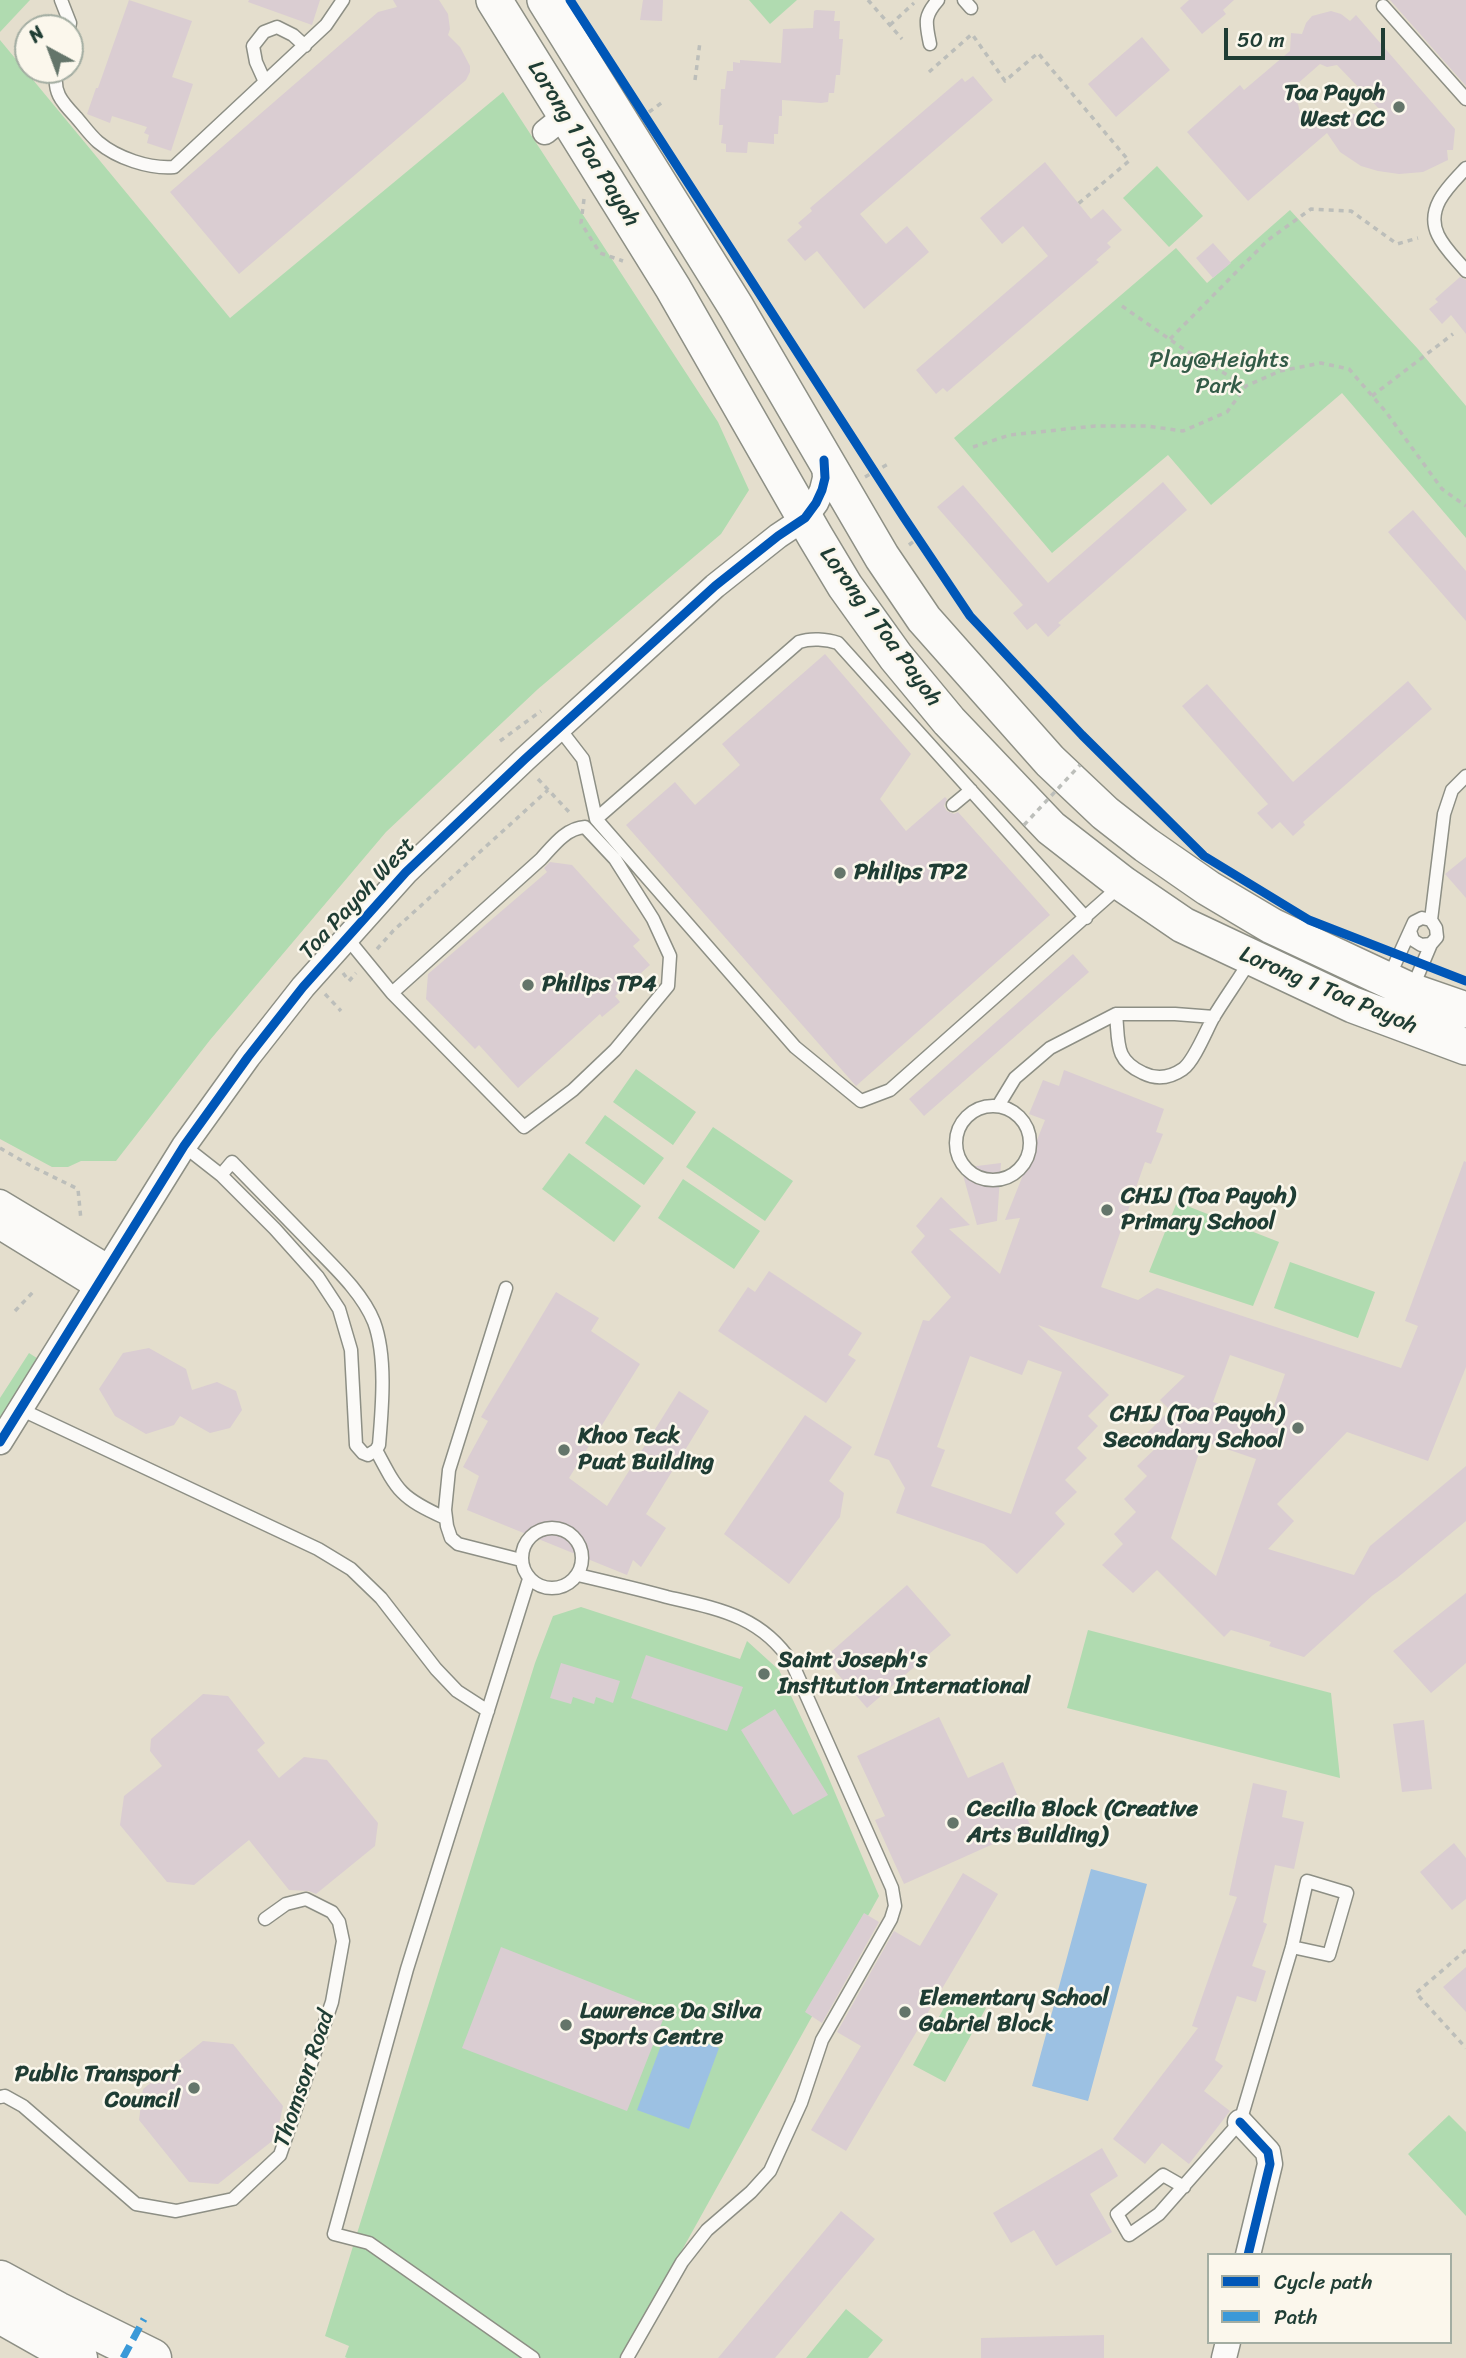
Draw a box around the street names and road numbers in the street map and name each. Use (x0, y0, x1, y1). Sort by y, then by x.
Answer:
street label: Lorong 1 Toa Payoh (521, 56, 645, 232)
street label: Lorong 1 Toa Payoh (813, 542, 947, 712)
street label: Toa Payoh West (294, 832, 422, 966)
street label: Lorong 1 Toa Payoh (1235, 941, 1421, 1041)
street label: Thomson Road (269, 2007, 341, 2151)

